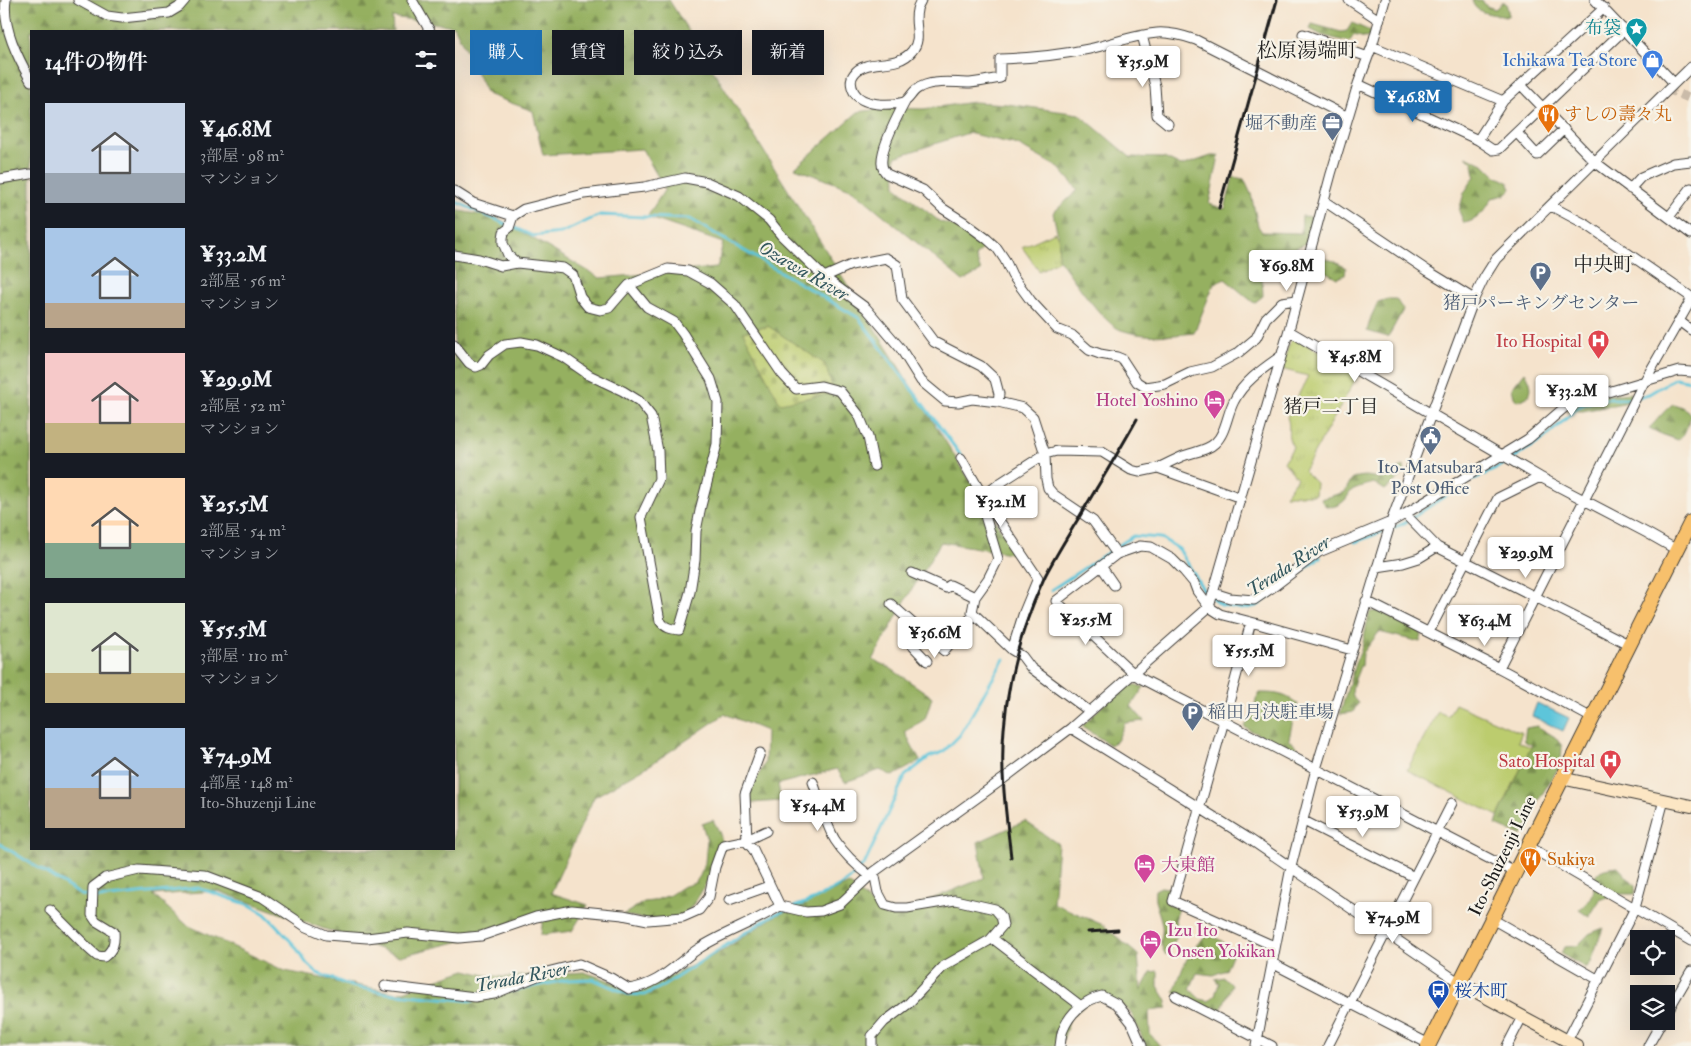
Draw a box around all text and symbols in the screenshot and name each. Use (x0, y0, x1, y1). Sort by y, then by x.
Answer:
place icon: 布袋 (1625, 16, 1649, 47)
place label: 布袋 (1585, 17, 1621, 40)
chip: 購入 (470, 30, 542, 75)
chip: 賃貸 (552, 30, 624, 75)
chip: 絞り込み (634, 30, 742, 75)
chip: 新着 (752, 30, 824, 75)
district label: 松原湯端町 (1257, 38, 1357, 63)
icon: filters (412, 46, 440, 74)
pin: ¥35.9M (1102, 46, 1184, 88)
shop icon: Ichikawa Tea Store (1641, 48, 1665, 79)
text: 14件の物件 (45, 49, 148, 76)
place label: Ichikawa Tea Store (1502, 49, 1637, 72)
text: ¥35.9M (1117, 52, 1169, 72)
pin: ¥46.8M (1372, 80, 1454, 123)
text: ¥46.8M (1386, 87, 1440, 107)
restaurant icon: すしの壽々丸 (1536, 102, 1560, 133)
place label: すしの壽々丸 (1564, 103, 1672, 126)
office icon: 堀不動産 (1321, 111, 1345, 142)
place label: 堀不動産 (1245, 112, 1317, 135)
text: ¥46.8M (200, 116, 272, 143)
icon: home (85, 123, 145, 183)
text: 3部屋 · 98 m² (200, 146, 284, 166)
text: マンション (200, 169, 279, 189)
water label: Ozawa River (754, 235, 854, 307)
text: ¥33.2M (200, 241, 267, 268)
icon: home (85, 248, 145, 308)
pin: ¥69.8M (1246, 250, 1328, 292)
district label: 中央町 (1573, 252, 1633, 277)
text: ¥69.8M (1260, 256, 1314, 276)
parking icon: 猪戸パーキングセンター (1529, 261, 1553, 292)
text: 2部屋 · 56 m² (200, 271, 285, 291)
place label: 猪戸パーキングセンター (1443, 292, 1639, 315)
text: マンション (200, 294, 279, 314)
hospital icon: Ito Hospital (1586, 329, 1610, 360)
place label: Ito Hospital (1496, 330, 1582, 353)
pin: ¥45.8M (1314, 340, 1396, 383)
text: ¥45.8M (1328, 347, 1382, 367)
text: ¥29.9M (200, 366, 272, 393)
icon: home (85, 373, 145, 433)
pin: ¥33.2M (1531, 374, 1613, 417)
text: ¥33.2M (1546, 381, 1598, 401)
hotel icon: Hotel Yoshino (1202, 388, 1226, 419)
place label: Hotel Yoshino (1096, 389, 1198, 412)
district label: 猪戸二丁目 (1283, 395, 1379, 419)
text: 2部屋 · 52 m² (200, 396, 285, 416)
text: マンション (200, 419, 279, 439)
public building icon: Ito-Matsubara Post Office (1418, 425, 1442, 456)
place label: Ito-Matsubara Post Office (1377, 456, 1483, 500)
pin: ¥32.1M (960, 486, 1042, 528)
text: ¥25.5M (200, 491, 269, 518)
text: ¥32.1M (976, 492, 1026, 512)
icon: home (85, 498, 145, 558)
text: 2部屋 · 54 m² (200, 521, 286, 541)
water label: Terada River (1242, 529, 1336, 602)
pin: ¥29.9M (1485, 536, 1567, 579)
text: ¥29.9M (1498, 543, 1554, 563)
text: マンション (200, 544, 279, 564)
pin: ¥25.5M (1045, 604, 1127, 646)
pin: ¥63.4M (1444, 604, 1526, 647)
text: ¥25.5M (1060, 610, 1112, 630)
text: ¥63.4M (1458, 611, 1512, 631)
text: ¥55.5M (200, 616, 267, 643)
pin: ¥36.6M (894, 616, 976, 659)
icon: home (85, 623, 145, 683)
text: ¥36.6M (909, 623, 961, 643)
pin: ¥55.5M (1208, 634, 1290, 677)
text: ¥55.5M (1223, 641, 1275, 661)
text: 3部屋 · 110 m² (200, 646, 288, 666)
text: マンション (200, 669, 279, 689)
parking icon: 稲田月決駐車場 (1180, 700, 1204, 731)
place label: 稲田月決駐車場 (1208, 701, 1334, 724)
text: ¥74.9M (200, 743, 272, 770)
icon: home (85, 748, 145, 808)
hospital icon: Sato Hospital (1599, 749, 1623, 780)
place label: Sato Hospital (1498, 750, 1595, 773)
text: 4部屋 · 148 m² (200, 773, 293, 793)
pin: ¥54.4M (777, 790, 859, 832)
street label: Ito-Shuzenji Line (1463, 792, 1542, 920)
text: Ito-Shuzenji Line (200, 793, 316, 813)
text: ¥54.4M (790, 796, 846, 816)
pin: ¥53.9M (1322, 796, 1404, 838)
text: ¥53.9M (1337, 802, 1389, 822)
restaurant icon: Sukiya (1519, 847, 1543, 878)
place label: Sukiya (1547, 848, 1595, 871)
hotel icon: 大東館 (1133, 853, 1157, 884)
place label: 大東館 (1161, 854, 1215, 877)
pin: ¥74.9M (1352, 902, 1434, 944)
text: ¥74.9M (1366, 908, 1420, 928)
place label: Izu Ito Onsen Yokikan (1167, 919, 1275, 963)
hotel icon: Izu Ito Onsen Yokikan (1139, 928, 1163, 959)
map controls (1630, 930, 1675, 1030)
button: locate (1630, 930, 1675, 975)
water label: Terada River (473, 956, 572, 998)
bus stop icon: 桜木町 (1426, 979, 1450, 1010)
place label: 桜木町 (1454, 980, 1508, 1003)
button: layers (1630, 985, 1675, 1030)

